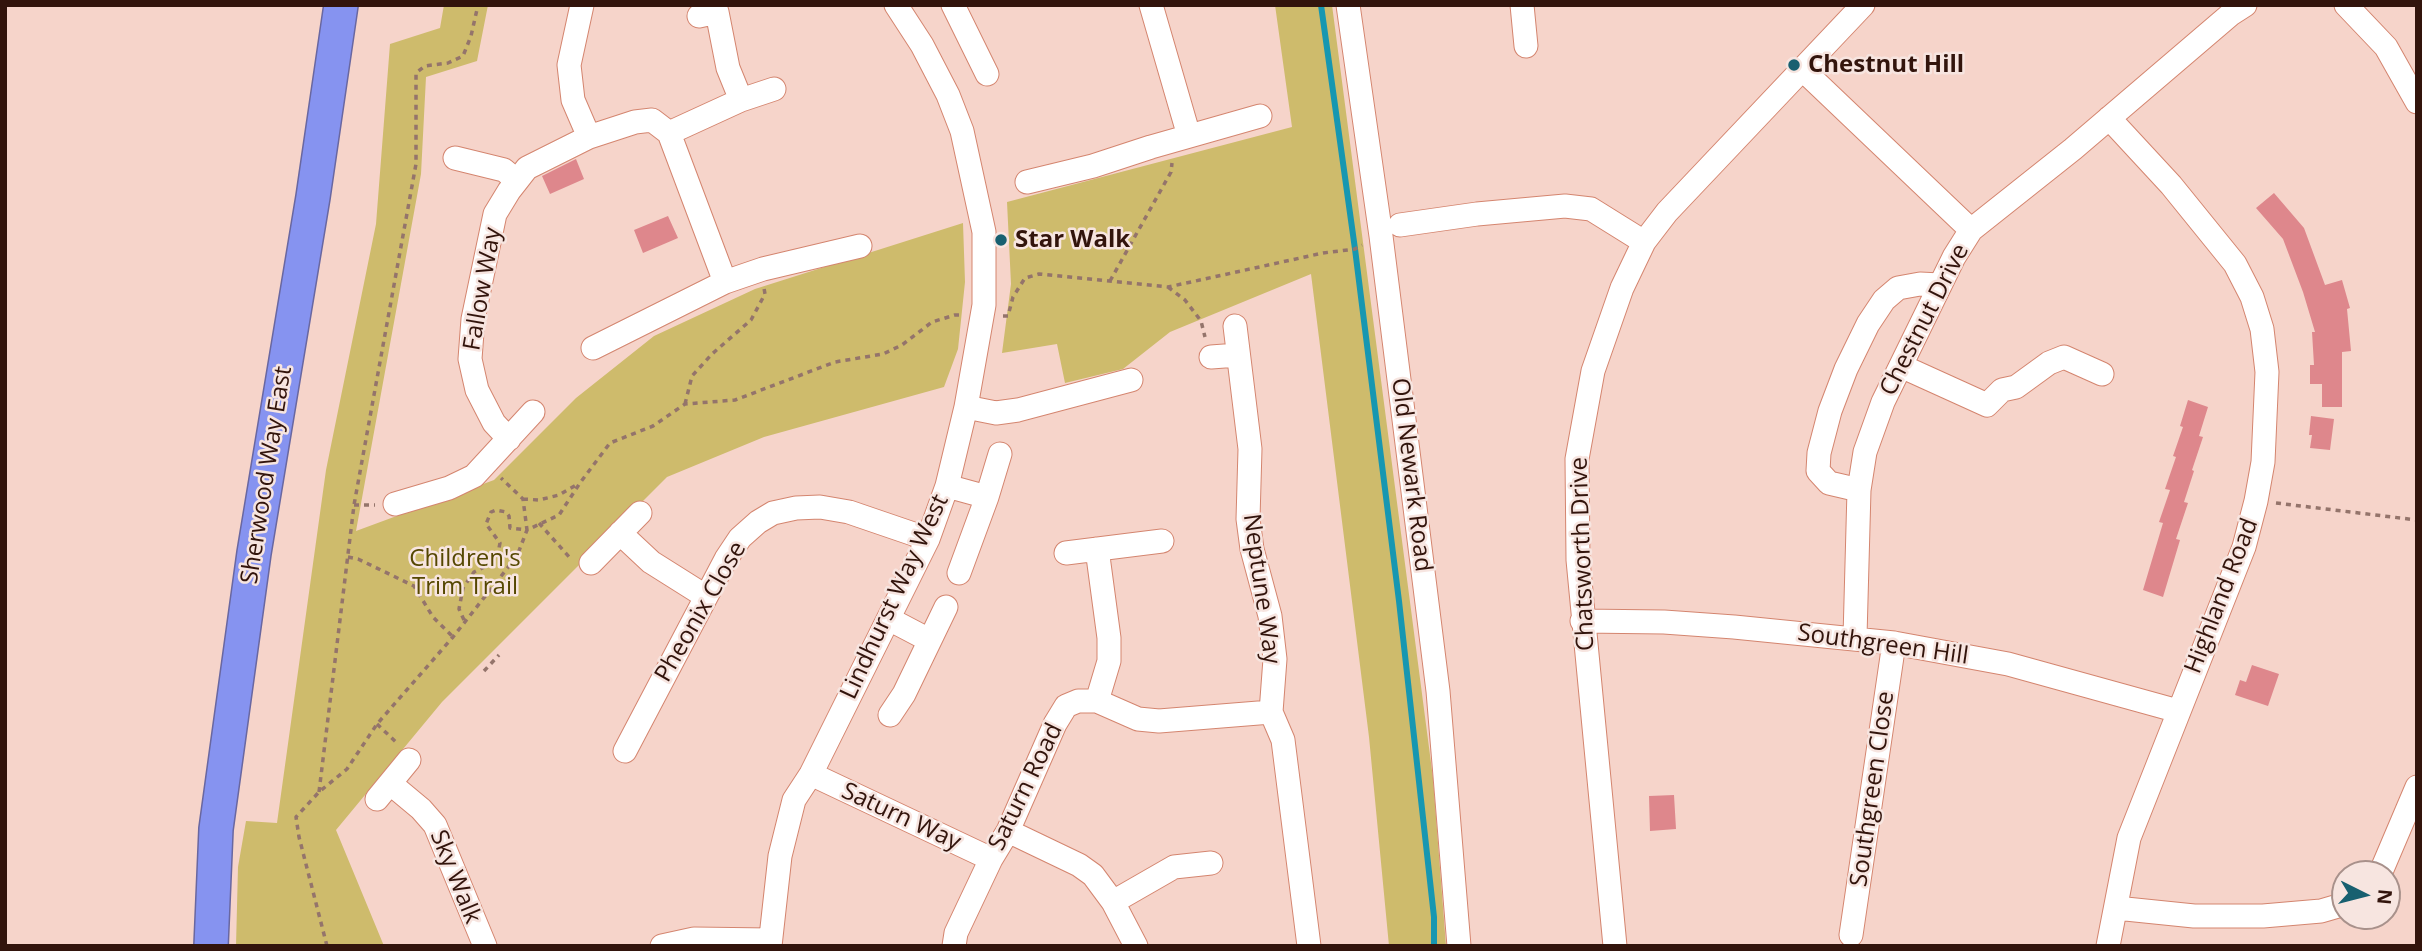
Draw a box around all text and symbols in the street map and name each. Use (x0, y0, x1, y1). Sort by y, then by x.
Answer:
place label: Chestnut Hill (1808, 51, 1964, 79)
marker: Chestnut Hill (1786, 57, 1802, 73)
street label: Fallow Way (458, 225, 508, 353)
place label: Star Walk (1015, 226, 1130, 254)
marker: Star Walk (993, 232, 1009, 248)
street label: Chestnut Drive (1874, 239, 1976, 401)
street label: Sherwood Way East (236, 364, 298, 586)
street label: Old Newark Road (1385, 376, 1437, 574)
street label: Chatsworth Drive (1565, 456, 1601, 652)
street label: Lindhurst Way West (835, 490, 955, 704)
street label: Neptune Way (1236, 512, 1286, 666)
street label: Highland Road (2179, 514, 2265, 678)
street label: Pheonix Close (649, 537, 753, 687)
park label: Children's Trim Trail (409, 545, 521, 601)
street label: Southgreen Hill (1796, 619, 1970, 671)
street label: Southgreen Close (1845, 690, 1901, 888)
street label: Saturn Road (983, 719, 1069, 855)
street label: Saturn Way (837, 777, 965, 857)
street label: Sky Walk (423, 826, 487, 928)
north arrow (2331, 860, 2401, 930)
text: N (2371, 888, 2399, 906)

